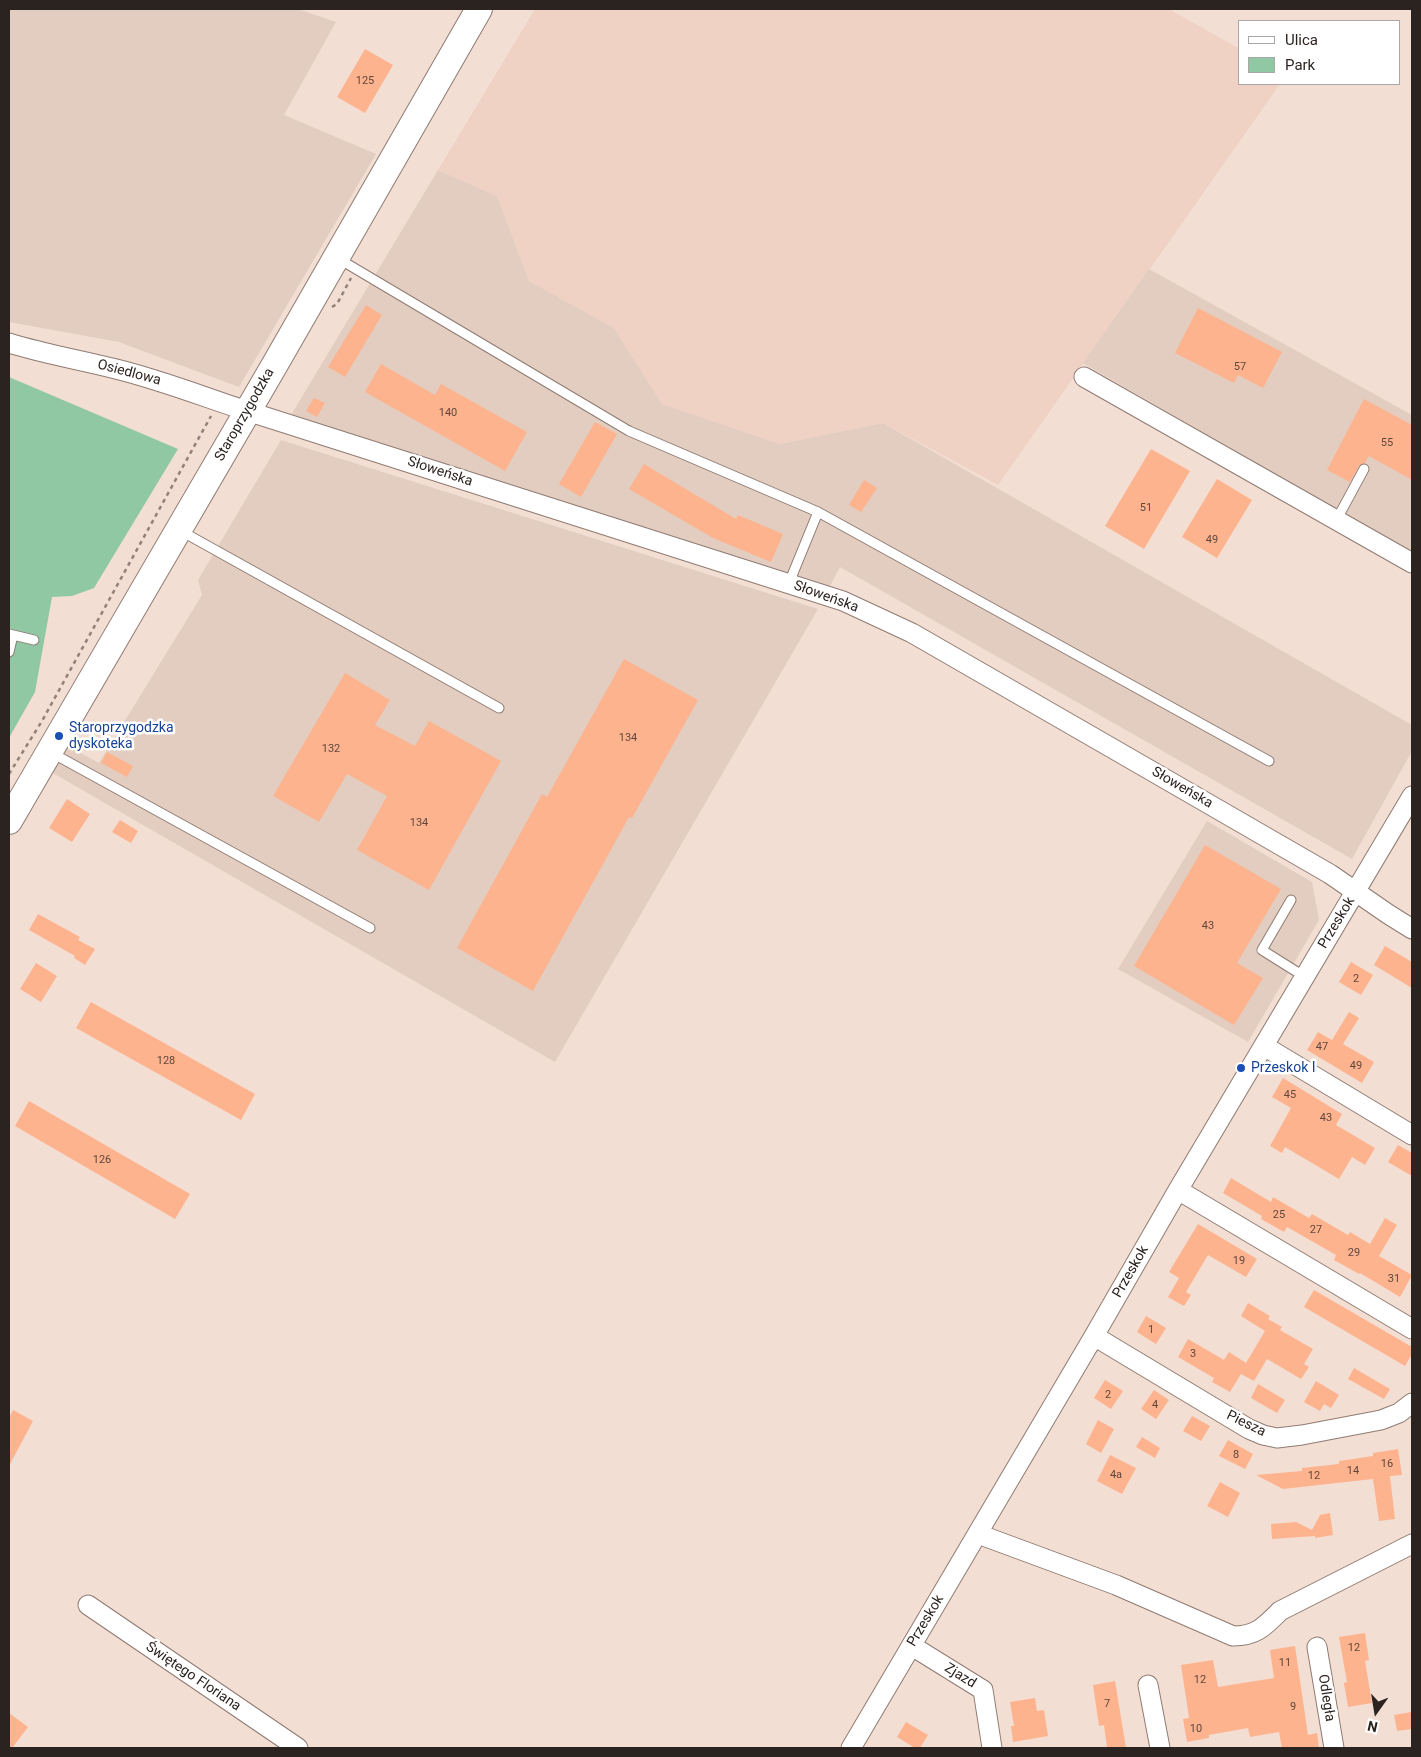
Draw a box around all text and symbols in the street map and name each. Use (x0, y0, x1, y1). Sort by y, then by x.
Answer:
legend (1238, 20, 1401, 85)
text: Ulica (1285, 31, 1318, 49)
text: Park (1285, 56, 1315, 74)
house number: 125 (356, 74, 374, 88)
street label: Osiedlowa (95, 356, 163, 390)
house number: 57 (1234, 360, 1246, 374)
street label: Staroprzygodzka (212, 366, 278, 464)
house number: 140 (439, 406, 457, 420)
house number: 55 (1381, 436, 1393, 450)
street label: Słoweńska (405, 454, 475, 490)
house number: 51 (1140, 501, 1152, 515)
house number: 49 (1206, 533, 1218, 547)
street label: Słoweńska (791, 578, 861, 616)
place label: Staroprzygodzka dyskoteka (69, 720, 174, 752)
marker: Staroprzygodzka dyskoteka (53, 730, 65, 742)
house number: 134 (619, 731, 637, 745)
house number: 132 (322, 742, 340, 756)
street label: Słoweńska (1148, 764, 1216, 812)
house number: 134 (410, 816, 428, 830)
street label: Przeskok (1315, 894, 1359, 952)
house number: 43 (1202, 919, 1214, 933)
house number: 2 (1353, 972, 1359, 986)
house number: 47 (1316, 1040, 1328, 1054)
house number: 128 (157, 1054, 175, 1068)
house number: 49 (1350, 1059, 1362, 1073)
place label: Przeskok I (1251, 1060, 1316, 1076)
marker: Przeskok I (1235, 1062, 1247, 1074)
house number: 45 (1284, 1088, 1296, 1102)
house number: 43 (1320, 1111, 1332, 1125)
house number: 126 (93, 1153, 111, 1167)
house number: 25 (1273, 1208, 1285, 1222)
house number: 27 (1310, 1223, 1322, 1237)
street label: Przeskok (1109, 1243, 1153, 1301)
house number: 29 (1348, 1246, 1360, 1260)
house number: 19 (1233, 1254, 1245, 1268)
house number: 31 (1388, 1272, 1400, 1286)
house number: 1 (1148, 1323, 1154, 1337)
house number: 3 (1190, 1347, 1196, 1361)
house number: 2 (1105, 1388, 1111, 1402)
house number: 4 (1152, 1398, 1158, 1412)
street label: Piesza (1224, 1407, 1268, 1441)
house number: 8 (1233, 1448, 1239, 1462)
house number: 16 (1381, 1457, 1393, 1471)
house number: 14 (1347, 1464, 1359, 1478)
house number: 4a (1110, 1468, 1122, 1482)
house number: 12 (1308, 1469, 1320, 1483)
street label: Przeskok (904, 1592, 948, 1650)
street label: Świętego Floriana (142, 1639, 244, 1715)
house number: 12 (1348, 1641, 1360, 1655)
house number: 11 (1279, 1656, 1291, 1670)
street label: Zjazd (941, 1660, 979, 1692)
house number: 12 (1194, 1673, 1206, 1687)
street label: Odległa (1314, 1673, 1338, 1723)
north arrow (1351, 1687, 1401, 1737)
house number: 7 (1104, 1697, 1110, 1711)
house number: 9 (1290, 1700, 1296, 1714)
text: N (1366, 1718, 1379, 1736)
house number: 10 (1190, 1722, 1202, 1736)

